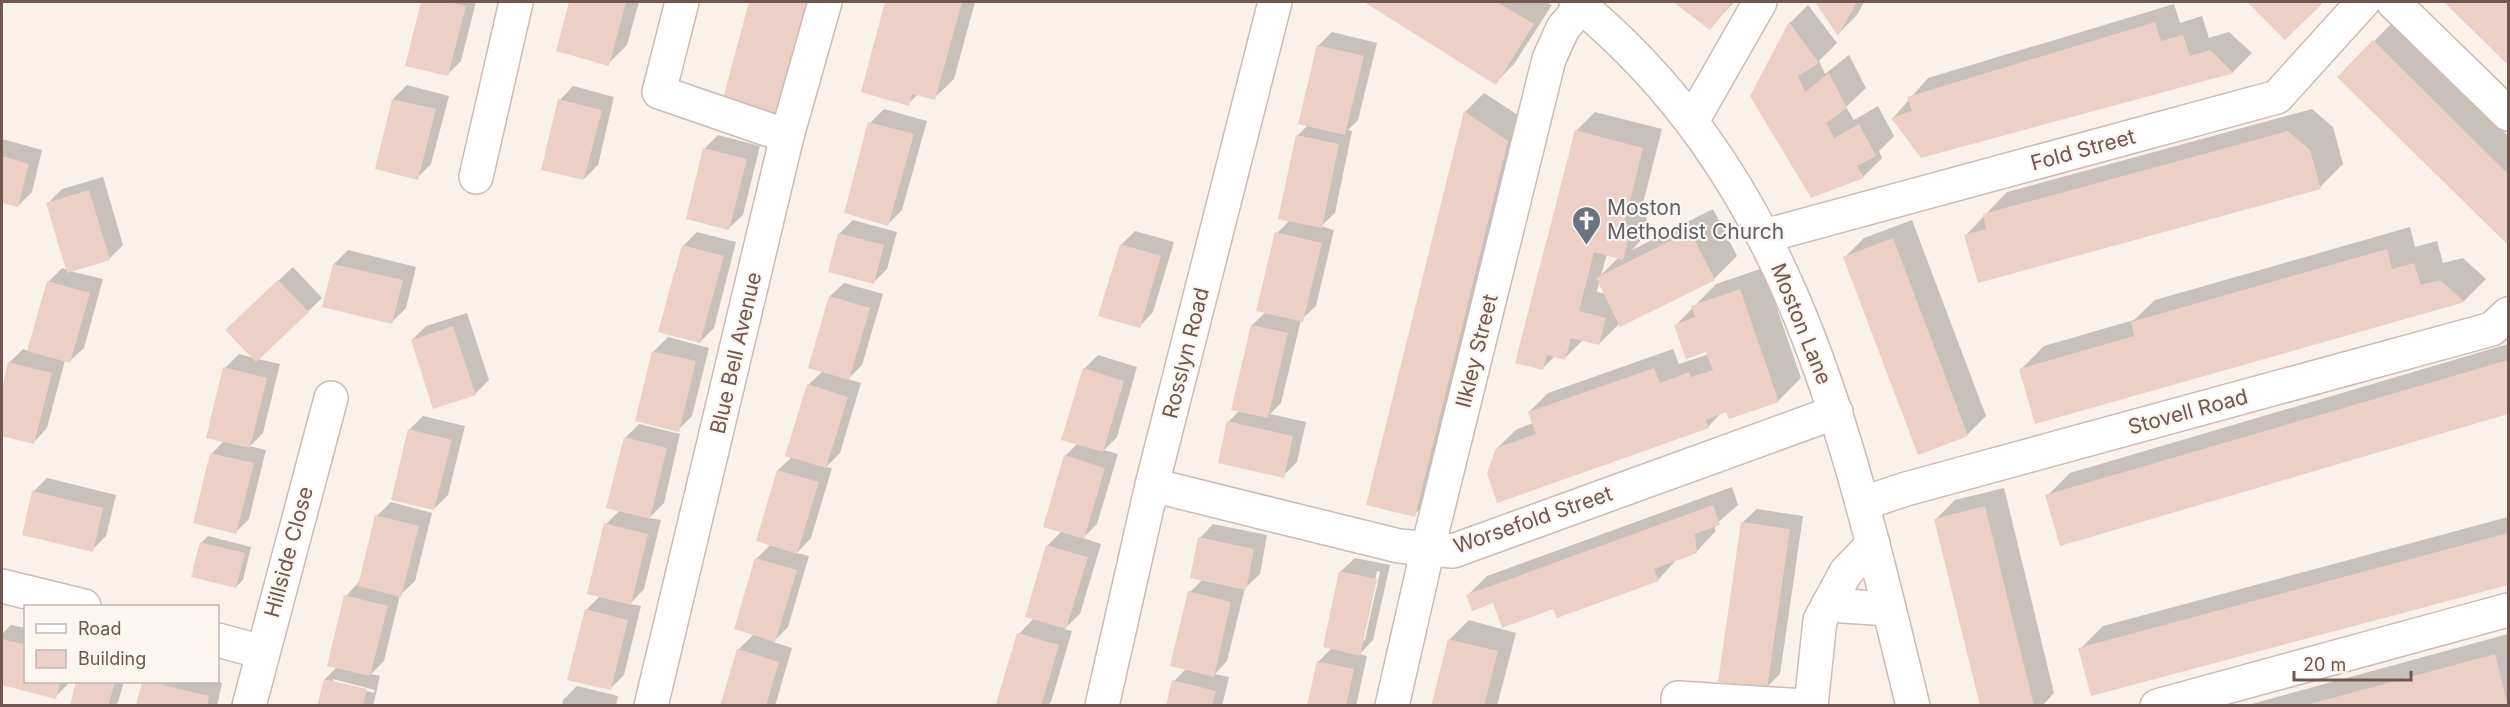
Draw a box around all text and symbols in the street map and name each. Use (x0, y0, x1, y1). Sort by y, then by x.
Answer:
street label: Fold Street (2028, 124, 2138, 175)
place label: Moston Methodist Church (1607, 195, 1784, 244)
church icon: Moston Methodist Church (1570, 204, 1602, 246)
street label: Moston Lane (1766, 260, 1837, 388)
street label: Blue Bell Avenue (705, 270, 766, 436)
street label: Rosslyn Road (1157, 285, 1214, 421)
street label: Ilkley Street (1450, 291, 1503, 410)
street label: Stovell Road (2125, 384, 2250, 439)
street label: Worsefold Street (1450, 481, 1616, 558)
street label: Hillside Close (259, 484, 318, 620)
legend (24, 605, 219, 683)
text: Road (78, 618, 121, 639)
scale bar (2294, 644, 2411, 682)
text: Building (78, 648, 146, 669)
text: 20 m (2303, 654, 2346, 675)

